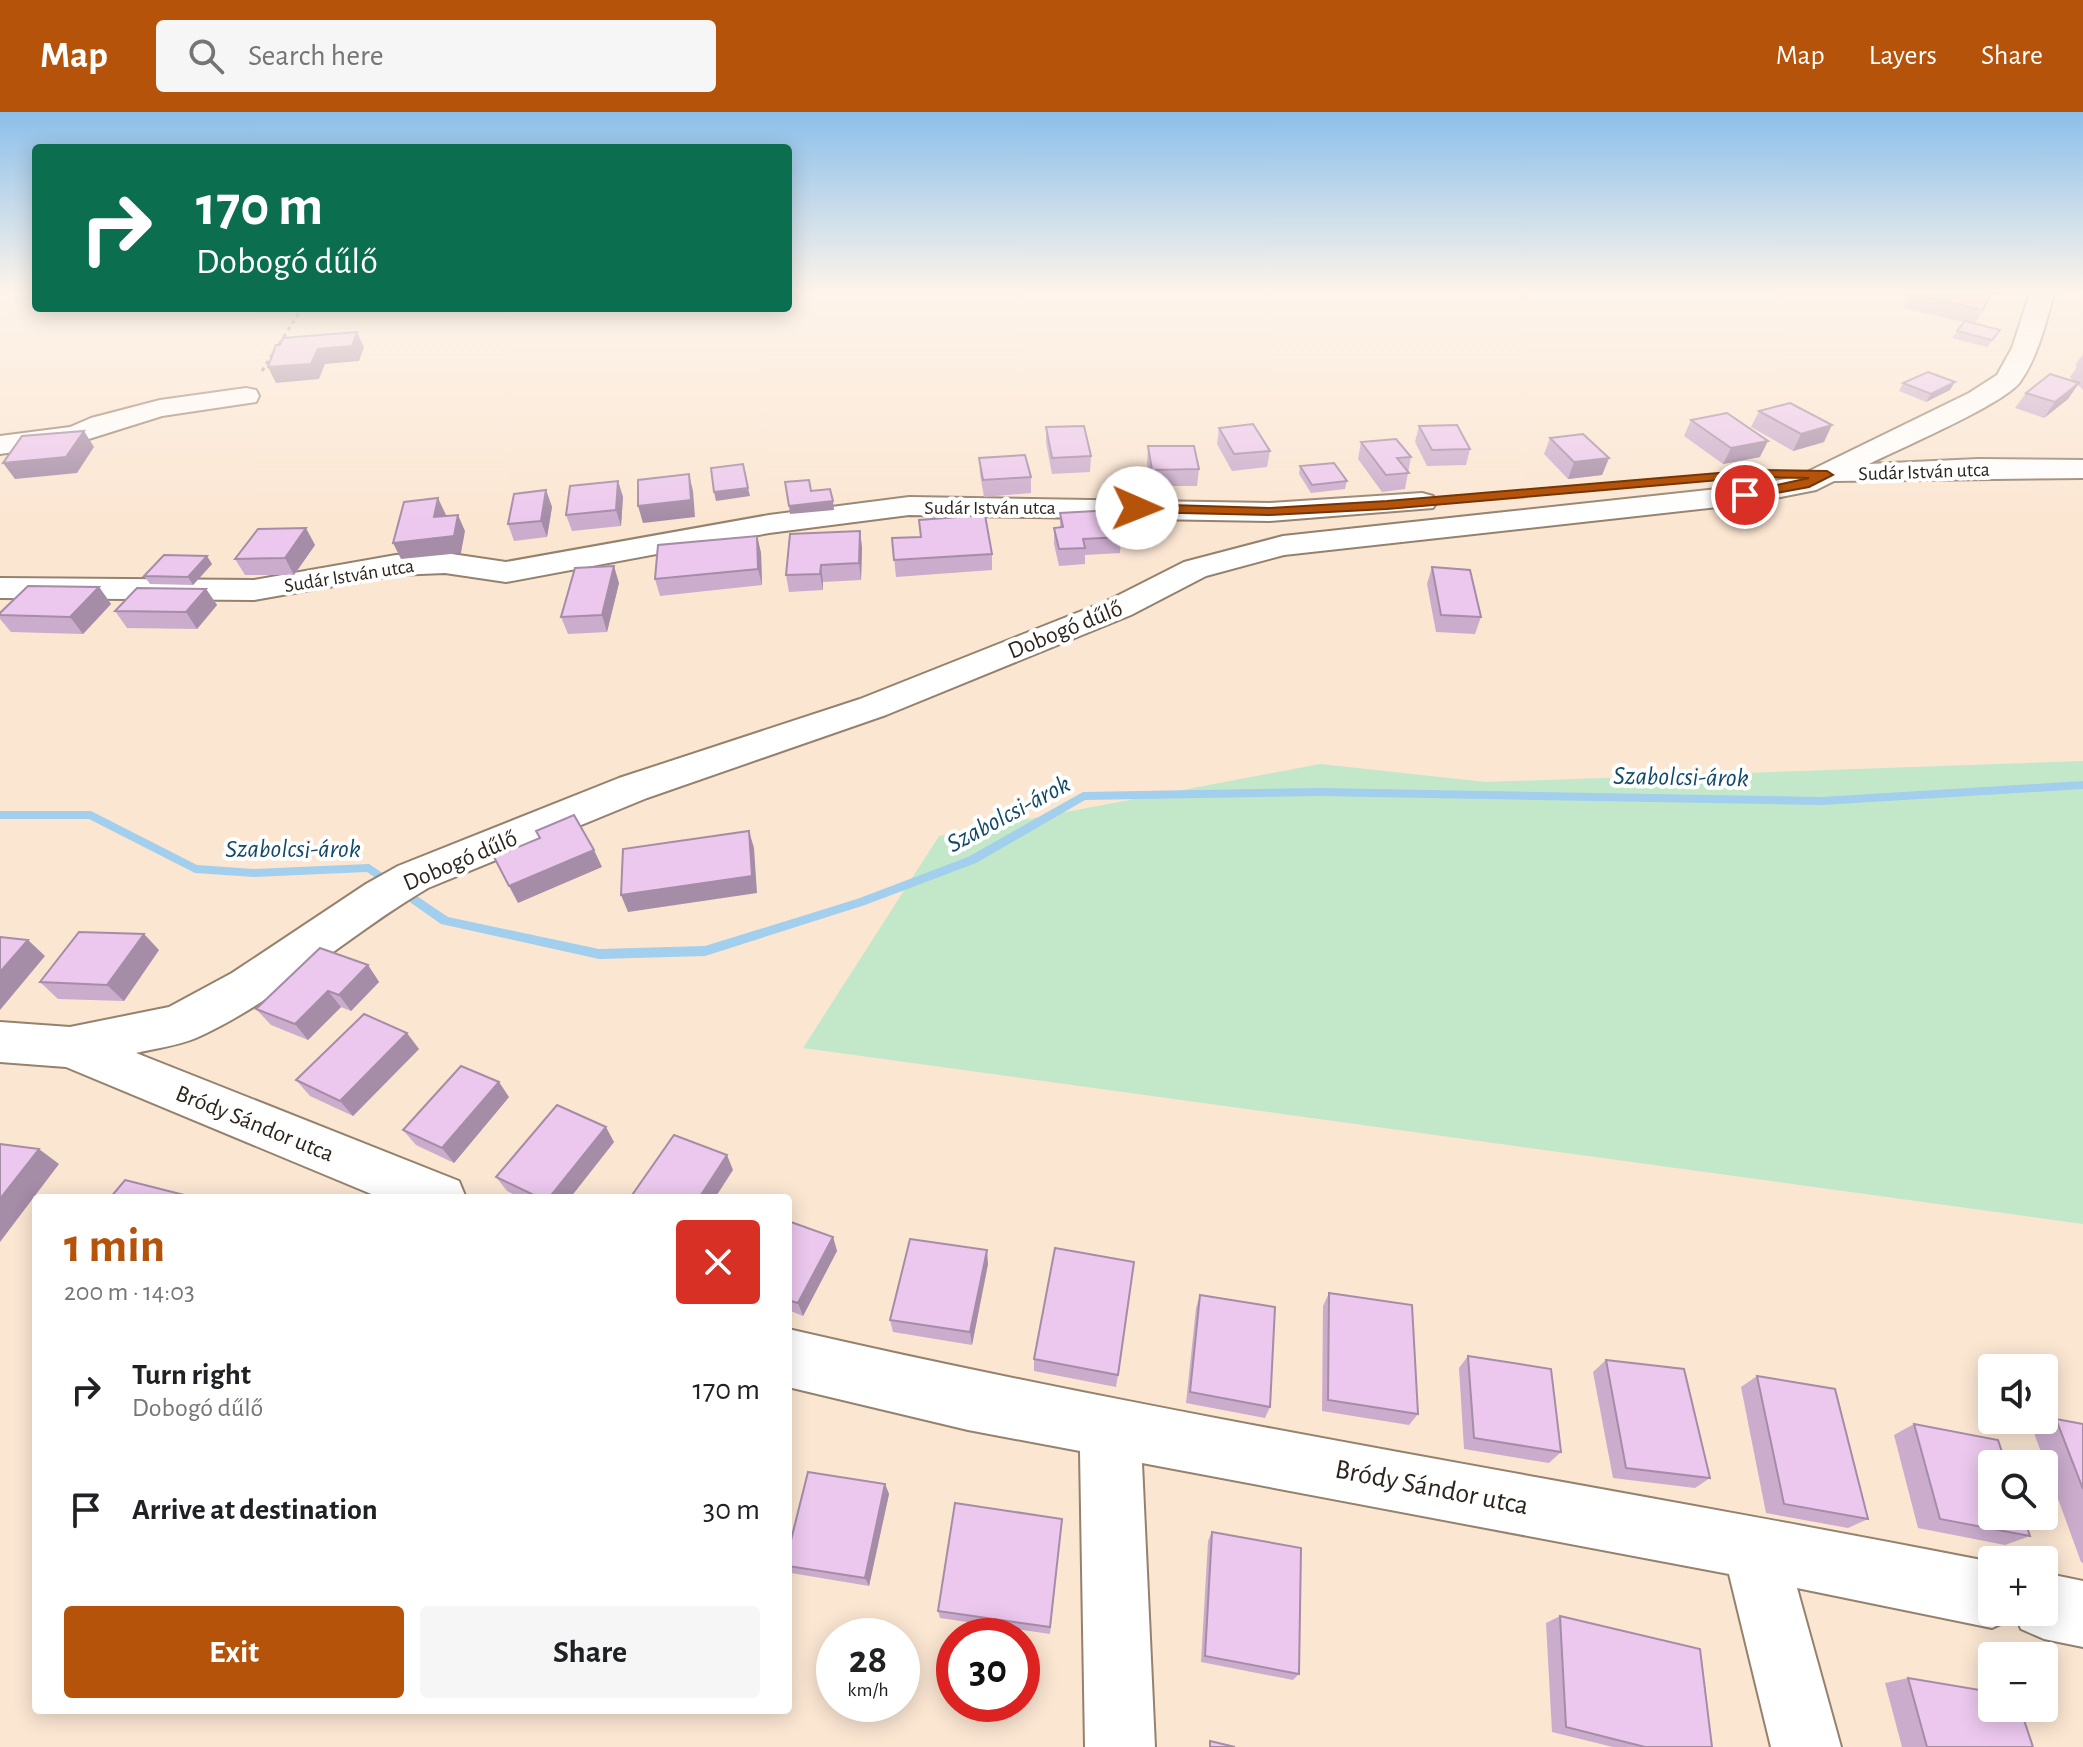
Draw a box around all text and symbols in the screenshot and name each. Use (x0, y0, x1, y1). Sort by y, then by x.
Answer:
search box (156, 20, 716, 92)
icon: search (184, 34, 228, 78)
text: Map (40, 37, 108, 75)
text: Search here (248, 41, 384, 71)
text: Map (1776, 42, 1825, 70)
text: Layers (1869, 42, 1937, 70)
text: Share (1981, 42, 2043, 70)
icon: right (64, 176, 168, 280)
text: 170 m (196, 179, 323, 235)
text: Dobogó dűlő (196, 244, 378, 280)
street label: Sudár István utca (1858, 460, 1990, 484)
pin (1711, 461, 1779, 529)
position arrow (1095, 466, 1179, 550)
icon: arrive (1723, 473, 1767, 517)
street label: Sudár István utca (924, 498, 1056, 518)
street label: Sudár István utca (283, 556, 416, 596)
street label: Dobogó dűlő (1005, 596, 1126, 664)
water label: Szabolcsi-árok (1613, 763, 1749, 791)
water label: Szabolcsi-árok (943, 771, 1074, 857)
street label: Dobogó dűlő (400, 826, 521, 896)
water label: Szabolcsi-árok (225, 836, 361, 862)
street label: Bródy Sándor utca (172, 1081, 337, 1167)
button: close (676, 1220, 760, 1304)
text: 1 min (64, 1223, 165, 1271)
text: 200 m · 14:03 (64, 1279, 195, 1305)
map controls (1978, 1354, 2058, 1722)
button: sound (1978, 1354, 2058, 1434)
text: Turn right (132, 1360, 251, 1390)
icon: right (64, 1368, 108, 1412)
text: 170 m (692, 1375, 760, 1405)
text: Dobogó dűlő (132, 1395, 263, 1421)
button: search (1978, 1450, 2058, 1530)
street label: Bródy Sándor utca (1333, 1455, 1531, 1520)
icon: arrive (64, 1488, 108, 1532)
text: Arrive at destination (132, 1495, 378, 1525)
text: 30 m (703, 1495, 760, 1525)
button: + (1978, 1546, 2058, 1626)
button: Exit (64, 1606, 404, 1698)
button: Share (420, 1606, 760, 1698)
speed limit sign: 30 (936, 1618, 1040, 1722)
text: 28 (849, 1640, 887, 1680)
button: − (1978, 1642, 2058, 1722)
text: km/h (847, 1680, 889, 1700)

